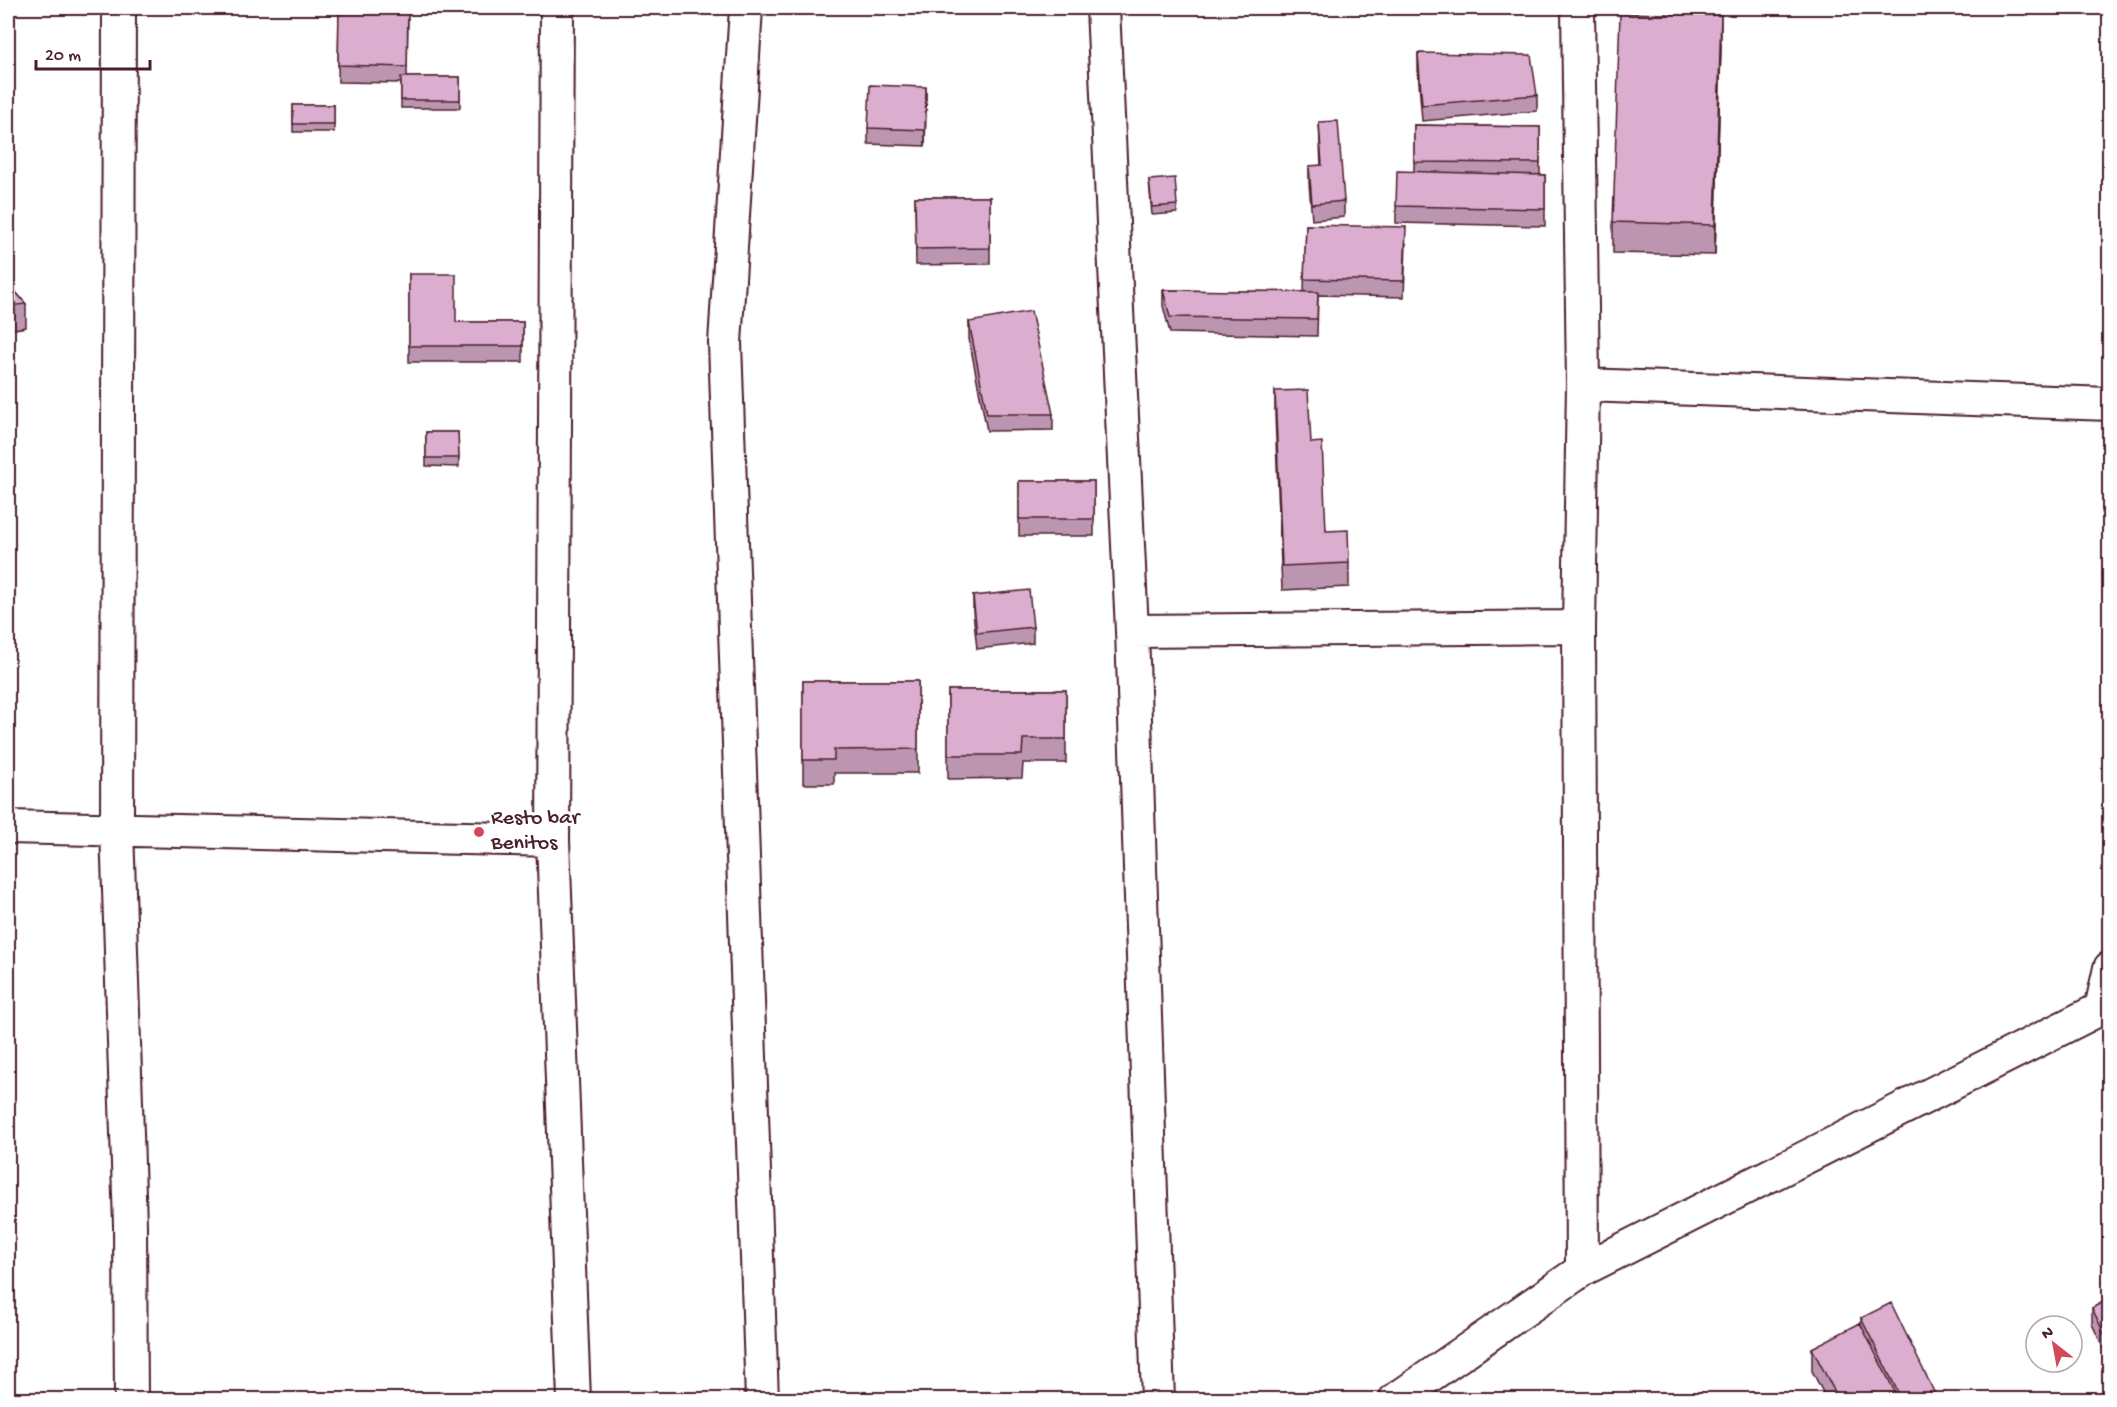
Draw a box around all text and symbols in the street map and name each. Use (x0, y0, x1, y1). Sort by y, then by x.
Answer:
scale bar (36, 33, 150, 71)
text: 20 m (45, 46, 81, 67)
place label: Resto bar Benitos (490, 806, 581, 857)
marker: Resto bar Benitos (472, 825, 486, 839)
north arrow (2024, 1314, 2084, 1374)
text: N (2039, 1323, 2058, 1345)

